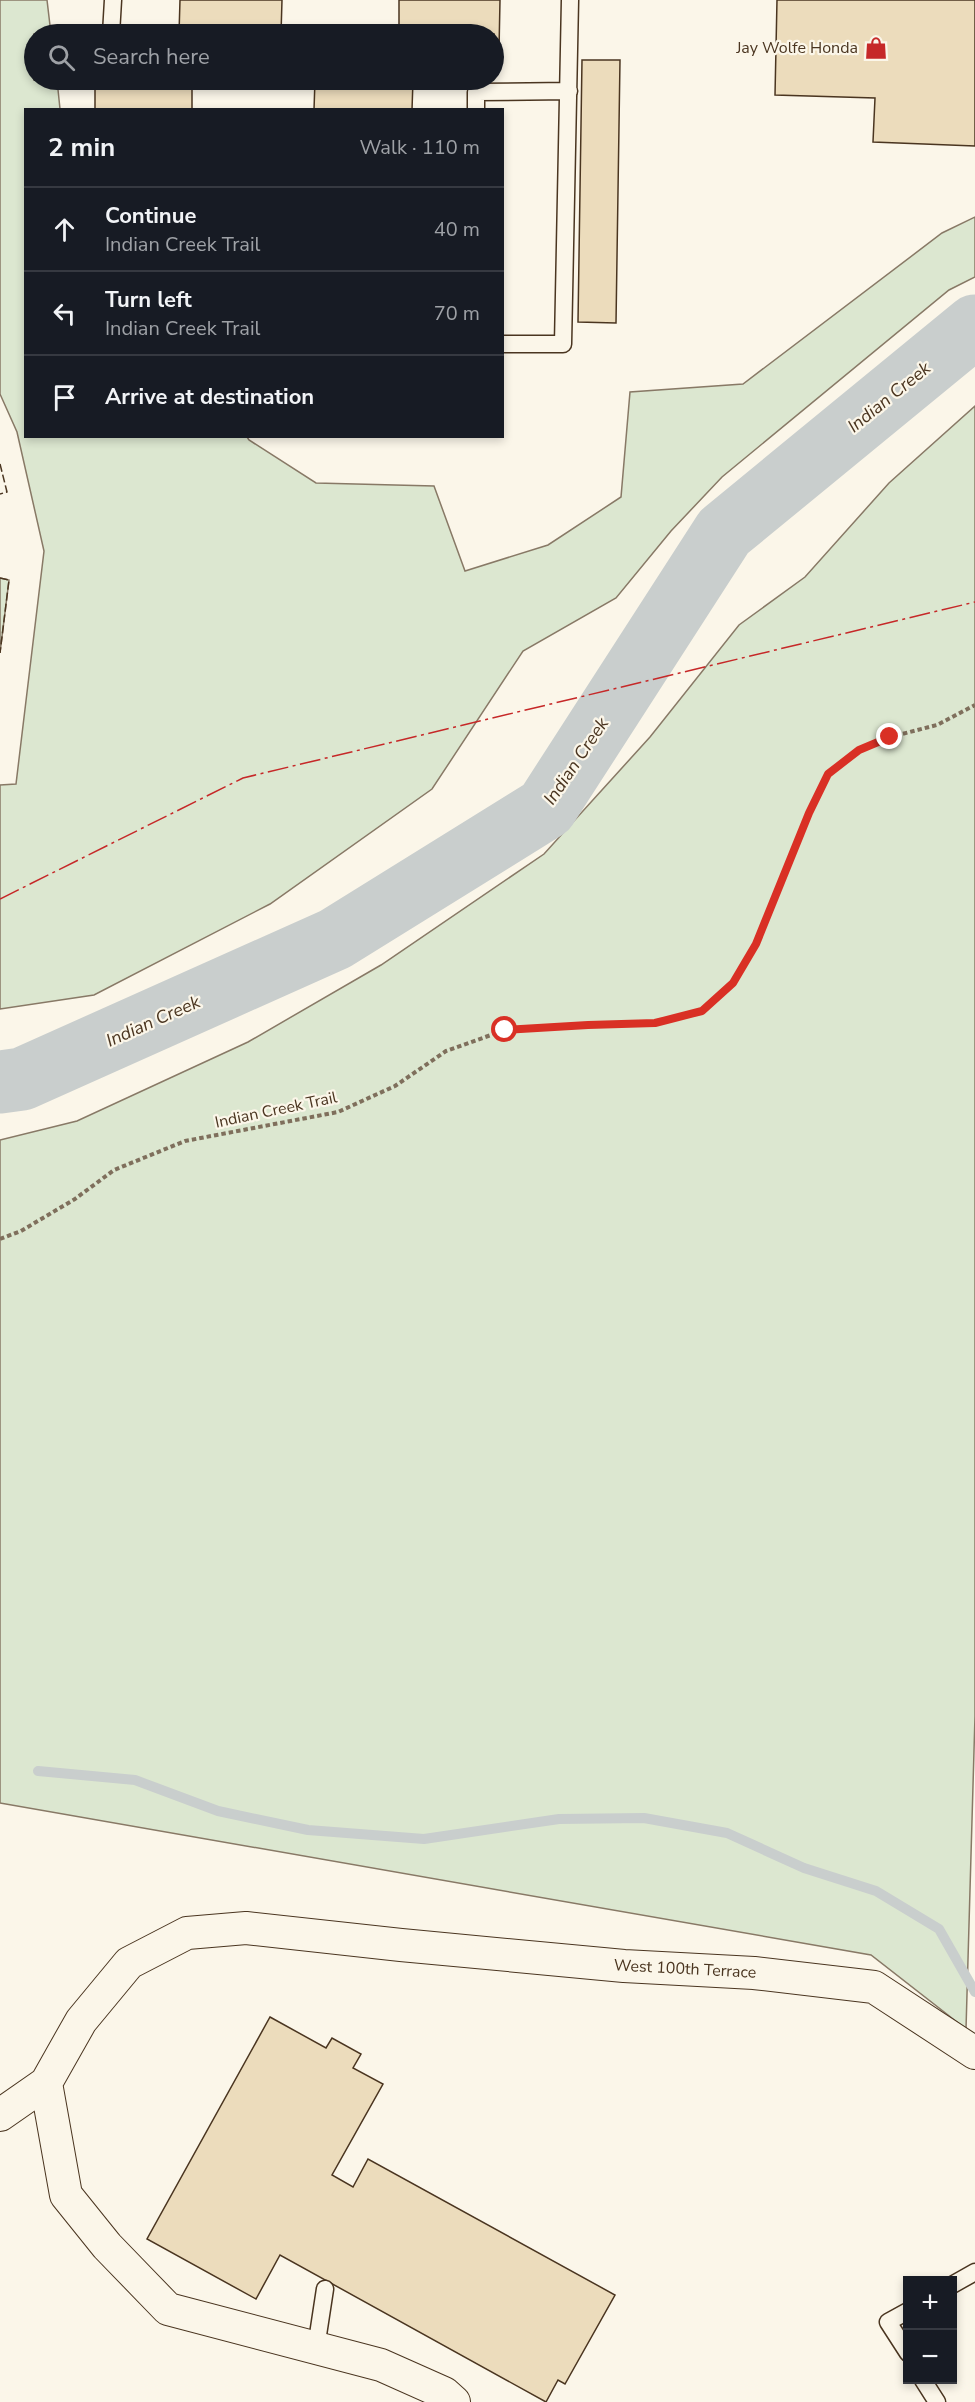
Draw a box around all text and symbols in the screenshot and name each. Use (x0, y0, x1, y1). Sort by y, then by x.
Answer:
search box (24, 24, 504, 90)
shop icon: Jay Wolfe Honda (863, 35, 889, 61)
place label: Jay Wolfe Honda (735, 37, 858, 59)
icon: search (45, 41, 78, 74)
text: Search here (93, 42, 210, 72)
text: 2 min (48, 130, 115, 165)
text: Walk · 110 m (360, 134, 480, 161)
text: Continue (105, 201, 196, 231)
icon: ahead (48, 213, 81, 246)
text: 40 m (434, 216, 480, 243)
text: Indian Creek Trail (105, 231, 261, 258)
text: Turn left (105, 285, 192, 315)
icon: left (48, 297, 81, 330)
text: 70 m (434, 300, 480, 327)
text: Indian Creek Trail (105, 315, 261, 342)
water label: Indian Creek (842, 355, 936, 438)
icon: arrive (48, 381, 81, 414)
text: Arrive at destination (105, 382, 314, 412)
water label: Indian Creek (538, 712, 615, 809)
route end (876, 723, 902, 749)
water label: Indian Creek (102, 989, 205, 1052)
route start (491, 1016, 517, 1042)
street label: Indian Creek Trail (213, 1086, 339, 1134)
street label: West 100th Terrace (613, 1954, 757, 1984)
map controls (903, 2276, 957, 2384)
button: + (903, 2276, 957, 2330)
button: − (903, 2330, 957, 2384)

